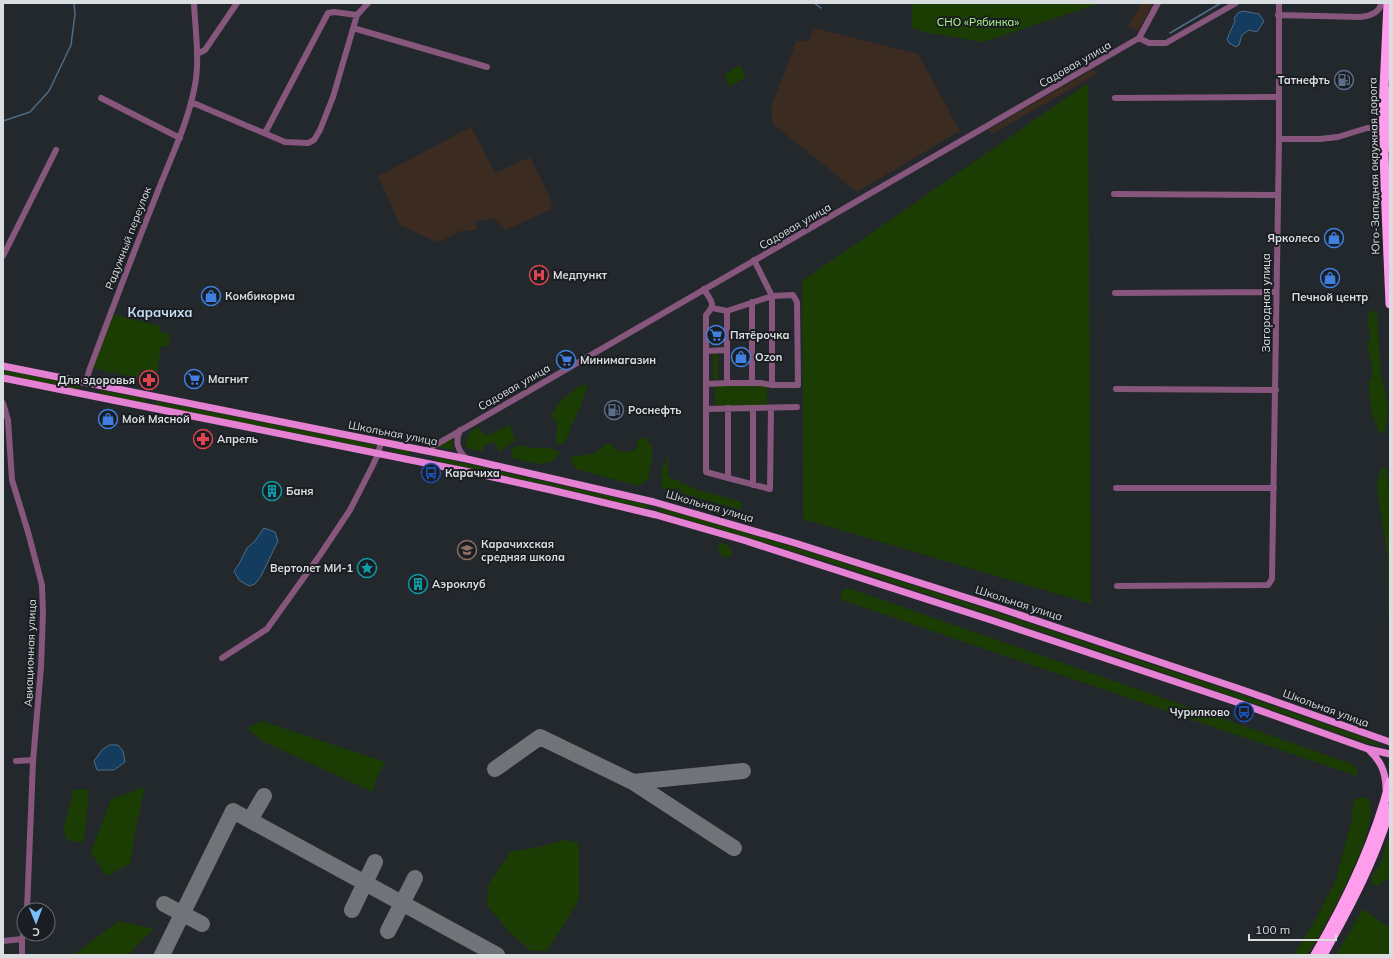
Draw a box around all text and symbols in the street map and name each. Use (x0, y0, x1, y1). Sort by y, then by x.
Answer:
park label: СНО «Рябинка» (937, 15, 1019, 29)
street label: Садовая улица (1036, 38, 1114, 90)
fuel station icon: Татнефть (1333, 69, 1355, 91)
place label: Татнефть (1278, 73, 1330, 87)
street label: Юго-Западная окружная дорога (1365, 77, 1383, 255)
street label: Радужный переулок (102, 184, 154, 291)
street label: Садовая улица (756, 200, 834, 252)
shop icon: Ярколесо (1323, 227, 1345, 249)
place label: Ярколесо (1267, 231, 1320, 245)
street label: Загородная улица (1259, 253, 1273, 353)
hospital icon: Медпункт (528, 264, 550, 286)
shop icon: Печной центр (1319, 267, 1341, 289)
place label: Медпункт (553, 268, 608, 282)
shop icon: Комбикорма (200, 285, 222, 307)
place label: Комбикорма (225, 289, 295, 303)
place label: Печной центр (1292, 290, 1368, 304)
district label: Карачиха (128, 304, 192, 320)
supermarket icon: Пятёрочка (705, 324, 727, 346)
place label: Пятёрочка (730, 328, 790, 342)
shop icon: Ozon (730, 346, 752, 368)
supermarket icon: Минимагазин (555, 349, 577, 371)
place label: Ozon (755, 350, 782, 364)
place label: Минимагазин (580, 353, 656, 367)
street label: Садовая улица (475, 361, 553, 413)
supermarket icon: Магнит (183, 368, 205, 390)
pharmacy icon: Для здоровья (138, 369, 160, 391)
place label: Магнит (208, 372, 249, 386)
place label: Для здоровья (58, 373, 135, 387)
fuel station icon: Роснефть (603, 399, 625, 421)
place label: Роснефть (628, 403, 681, 417)
shop icon: Мой Мясной (97, 408, 119, 430)
place label: Мой Мясной (122, 412, 190, 426)
street label: Школьная улица (347, 417, 439, 449)
pharmacy icon: Апрель (192, 428, 214, 450)
place label: Апрель (217, 432, 258, 446)
bus stop icon: Карачиха (420, 462, 442, 484)
place label: Карачиха (445, 466, 500, 480)
building icon: Баня (261, 480, 283, 502)
place label: Баня (286, 484, 314, 498)
street label: Школьная улица (664, 487, 756, 525)
place label: Карачихская средняя школа (481, 537, 565, 564)
school or university icon: Карачихская средняя школа (456, 539, 478, 561)
place icon: Вертолет МИ-1 (356, 557, 378, 579)
place label: Вертолет МИ-1 (270, 561, 353, 575)
building icon: Аэроклуб (407, 573, 429, 595)
place label: Аэроклуб (432, 577, 486, 591)
street label: Школьная улица (974, 582, 1064, 624)
street label: Авиационная улица (21, 599, 39, 707)
street label: Школьная улица (1281, 686, 1371, 730)
bus stop icon: Чурилково (1233, 701, 1255, 723)
place label: Чурилково (1170, 705, 1230, 719)
north arrow (16, 902, 56, 942)
scale bar (1249, 916, 1336, 942)
text: 100 m (1255, 922, 1290, 937)
text: С (32, 925, 40, 939)

